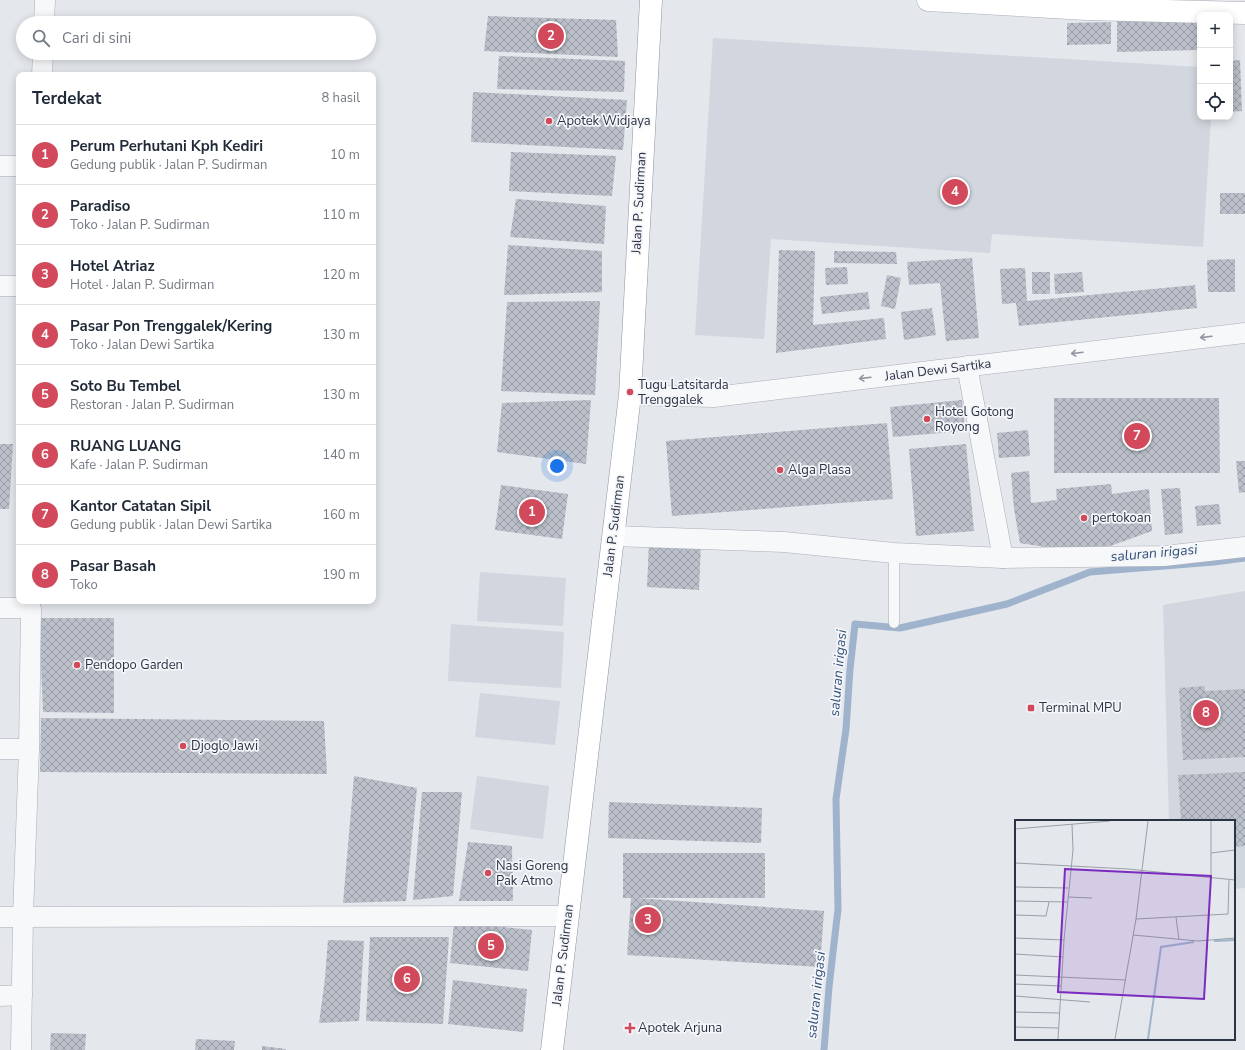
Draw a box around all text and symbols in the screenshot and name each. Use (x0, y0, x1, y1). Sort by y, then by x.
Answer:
map controls (1197, 12, 1233, 120)
button: + (1197, 12, 1233, 48)
search box (16, 16, 376, 60)
pin: 2 (538, 21, 564, 51)
icon: search (30, 27, 52, 49)
text: Cari di sini (62, 28, 131, 48)
button: − (1197, 48, 1233, 84)
button: locate (1197, 84, 1233, 120)
text: Terdekat (32, 87, 101, 110)
text: 8 hasil (321, 89, 360, 107)
place label: Apotek Widjaya (557, 112, 651, 130)
marker: Apotek Widjaya (544, 116, 554, 126)
text: Perum Perhutani Kph Kediri (70, 136, 263, 156)
text: 1 (41, 146, 49, 164)
text: 10 m (330, 146, 360, 164)
street label: Jalan P. Sudirman (627, 151, 651, 256)
text: Gedung publik · Jalan P. Sudirman (70, 156, 267, 174)
pin: 4 (942, 177, 968, 207)
text: Paradiso (70, 196, 130, 216)
text: 2 (41, 206, 49, 224)
text: 110 m (322, 206, 360, 224)
text: Toko · Jalan P. Sudirman (70, 216, 210, 234)
text: Hotel Atriaz (70, 256, 155, 276)
text: 3 (41, 266, 49, 284)
text: 120 m (322, 266, 360, 284)
text: Hotel · Jalan P. Sudirman (70, 276, 214, 294)
text: Pasar Pon Trenggalek/Kering (70, 316, 272, 336)
text: 4 (41, 326, 49, 344)
text: 130 m (322, 326, 360, 344)
one-way arrow (1200, 333, 1213, 341)
text: Toko · Jalan Dewi Sartika (70, 336, 214, 354)
one-way arrow (1071, 349, 1084, 357)
street label: Jalan Dewi Sartika (883, 355, 992, 386)
one-way arrow (859, 375, 872, 382)
text: Soto Bu Tembel (70, 376, 181, 396)
place label: Tugu Latsitarda Trenggalek (638, 376, 729, 409)
text: 5 (41, 386, 49, 404)
text: 130 m (322, 386, 360, 404)
marker: Tugu Latsitarda Trenggalek (625, 387, 635, 397)
text: Restoran · Jalan P. Sudirman (70, 396, 234, 414)
place label: Hotel Gotong Royong (935, 403, 1014, 436)
marker: Hotel Gotong Royong (922, 414, 932, 424)
pin: 7 (1124, 421, 1150, 451)
text: RUANG LUANG (70, 436, 181, 456)
text: 6 (41, 446, 49, 464)
text: 140 m (322, 446, 360, 464)
text: Kafe · Jalan P. Sudirman (70, 456, 208, 474)
your location (547, 456, 567, 476)
place label: Alga Plasa (788, 461, 851, 479)
marker: Alga Plasa (775, 465, 785, 475)
street label: Jalan P. Sudirman (599, 474, 629, 579)
text: Kantor Catatan Sipil (70, 496, 211, 516)
pin: 1 (519, 497, 545, 527)
text: 7 (41, 506, 49, 524)
text: 160 m (322, 506, 360, 524)
place label: pertokoan (1092, 509, 1151, 527)
marker: pertokoan (1079, 513, 1089, 523)
text: Gedung publik · Jalan Dewi Sartika (70, 516, 272, 534)
water label: saluran irigasi (1110, 540, 1199, 566)
text: Pasar Basah (70, 556, 156, 576)
text: 8 (41, 566, 49, 584)
text: 190 m (322, 566, 360, 584)
text: Toko (70, 576, 98, 594)
water label: saluran irigasi (825, 628, 851, 717)
place label: Pendopo Garden (85, 656, 183, 674)
marker: Pendopo Garden (72, 660, 82, 670)
pin: 8 (1193, 698, 1219, 728)
place label: Terminal MPU (1039, 699, 1122, 717)
marker: Terminal MPU (1026, 703, 1036, 713)
place label: Djoglo Jawi (191, 737, 258, 755)
marker: Djoglo Jawi (178, 741, 188, 751)
inset map (1015, 820, 1235, 1040)
place label: Nasi Goreng Pak Atmo (496, 857, 568, 890)
marker: Nasi Goreng Pak Atmo (483, 868, 493, 878)
street label: Jalan P. Sudirman (548, 903, 578, 1008)
pin: 3 (635, 905, 661, 935)
pin: 5 (478, 931, 504, 961)
water label: saluran irigasi (802, 950, 830, 1039)
pin: 6 (394, 964, 420, 994)
place label: Apotek Arjuna (638, 1019, 722, 1037)
marker: Apotek Arjuna (625, 1023, 635, 1033)

